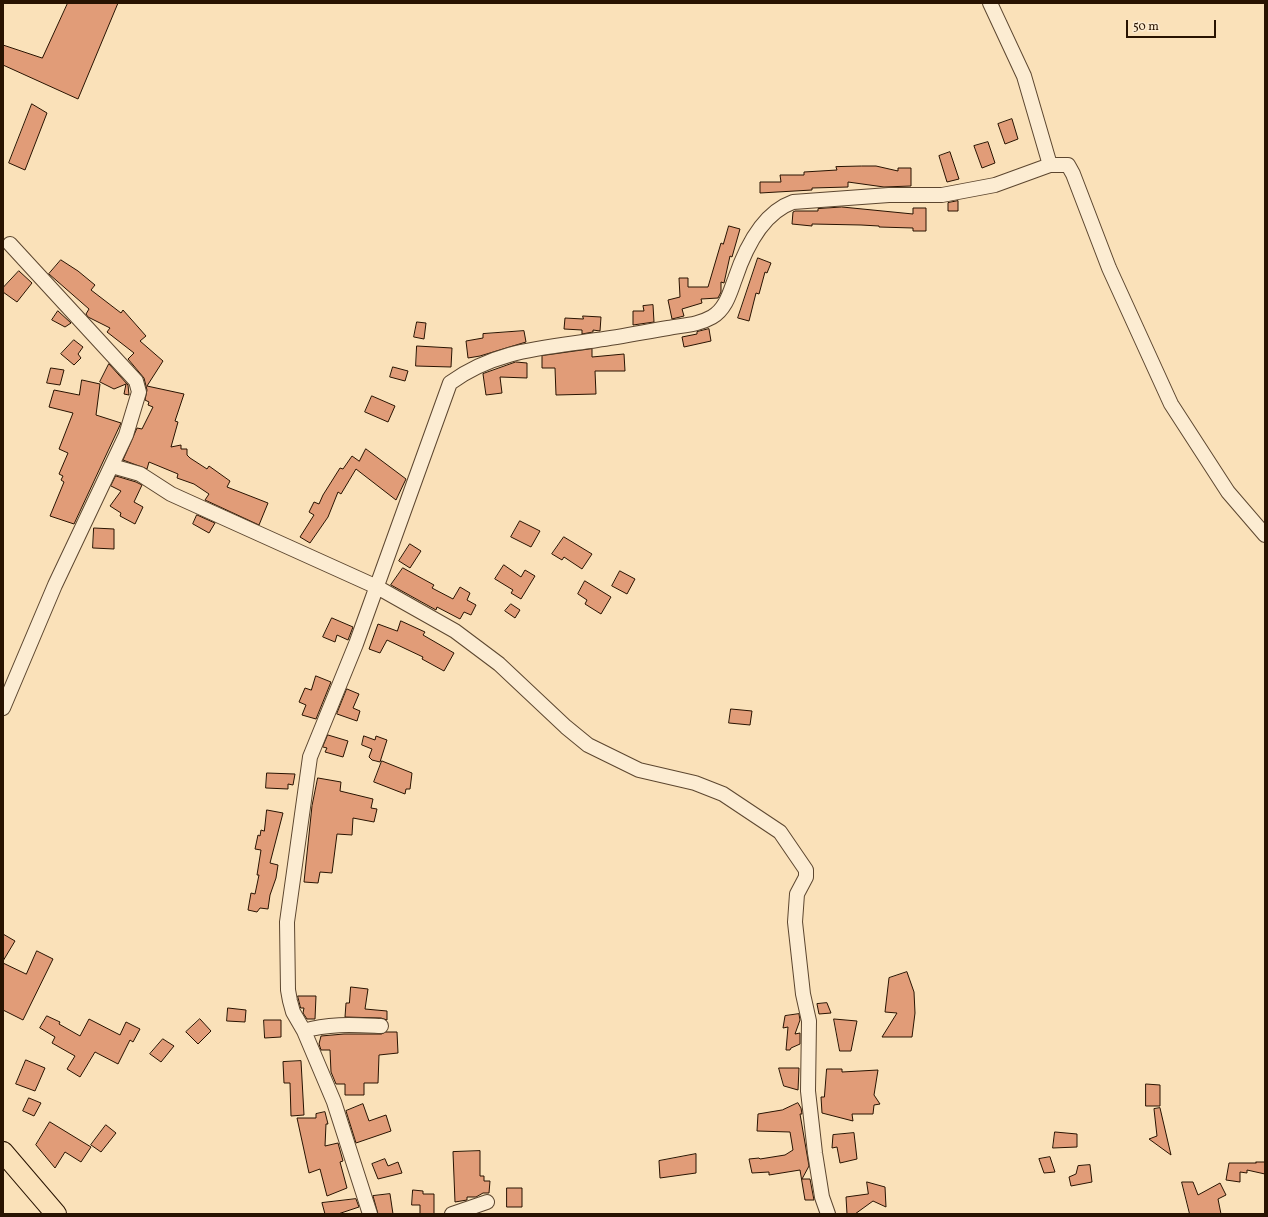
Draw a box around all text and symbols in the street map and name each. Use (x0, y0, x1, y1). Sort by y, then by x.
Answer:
scale bar (1128, 12, 1218, 38)
text: 50 m (1133, 19, 1159, 35)

